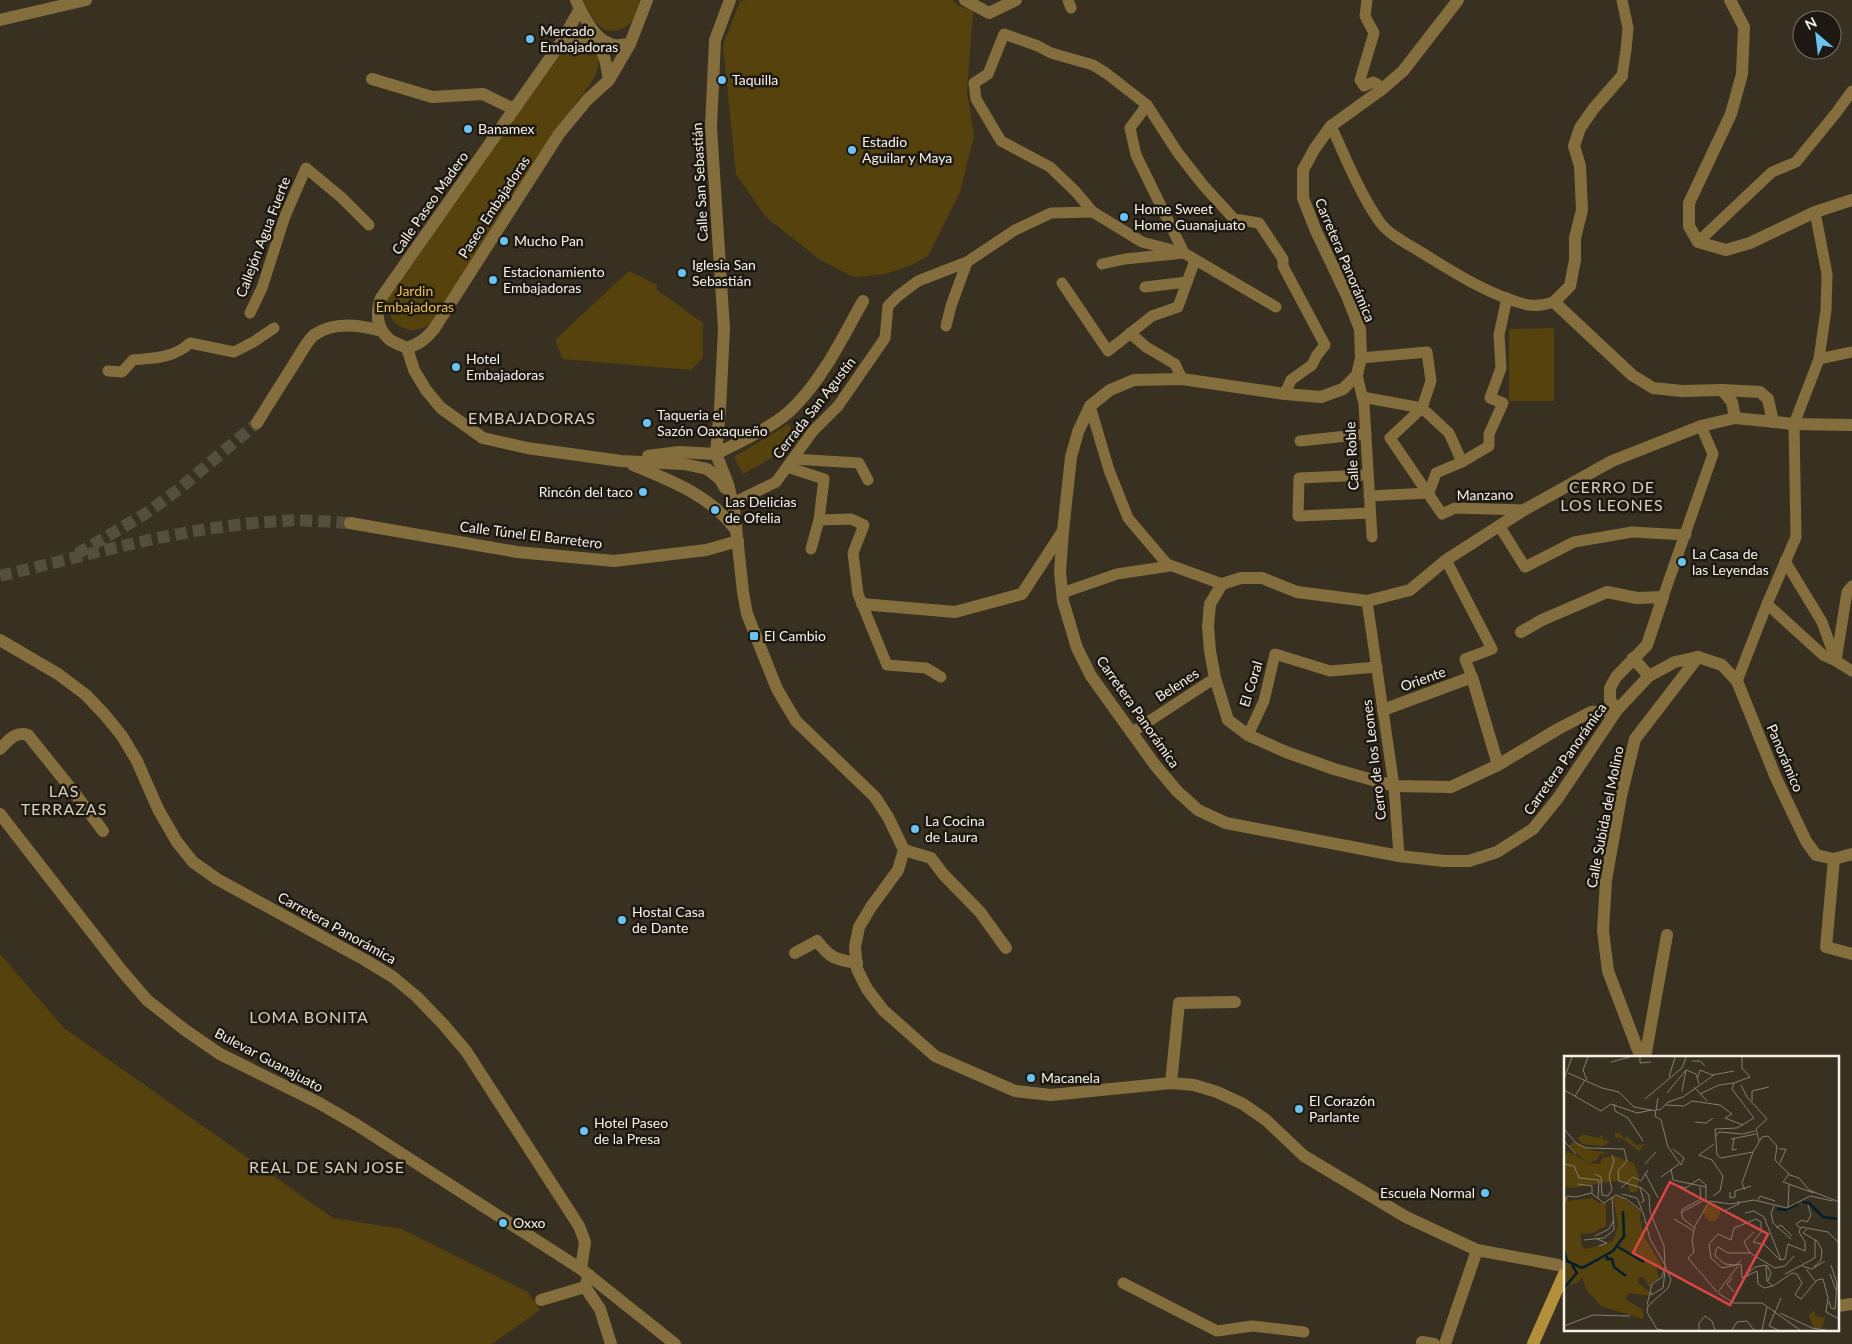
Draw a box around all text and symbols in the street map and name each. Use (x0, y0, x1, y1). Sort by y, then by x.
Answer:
north arrow (1792, 10, 1842, 60)
text: N (1802, 13, 1819, 33)
place label: Mercado Embajadoras (540, 22, 618, 55)
marker: Mercado Embajadoras (524, 33, 536, 45)
place label: Taquilla (732, 71, 778, 88)
marker: Taquilla (716, 74, 728, 86)
place label: Banamex (478, 120, 534, 137)
street label: Calle San Sebastián (688, 122, 711, 242)
marker: Banamex (462, 123, 474, 135)
place label: Estadio Aguilar y Maya (862, 133, 952, 166)
marker: Estadio Aguilar y Maya (846, 144, 858, 156)
street label: Calle Paseo Madero (388, 148, 471, 257)
street label: Paseo Embajadoras (454, 152, 533, 261)
street label: Callejón Agua Fuerte (232, 174, 293, 299)
street label: Carretera Panorámica (1312, 195, 1379, 324)
place label: Home Sweet Home Guanajuato (1134, 200, 1246, 233)
marker: Home Sweet Home Guanajuato (1118, 211, 1130, 223)
place label: Mucho Pan (514, 232, 584, 249)
marker: Mucho Pan (498, 235, 510, 247)
place label: Iglesia San Sebastián (692, 256, 756, 289)
place label: Estacionamiento Embajadoras (503, 263, 605, 296)
marker: Iglesia San Sebastián (676, 267, 688, 279)
marker: Estacionamiento Embajadoras (487, 274, 499, 286)
park label: Jardin Embajadoras (376, 282, 454, 315)
place label: Hotel Embajadoras (466, 350, 544, 383)
street label: Cerrada San Agustín (769, 353, 859, 462)
marker: Hotel Embajadoras (450, 361, 462, 373)
place label: Taqueria el Sazón Oaxaqueño (657, 406, 768, 439)
district label: EMBAJADORAS (468, 408, 596, 427)
marker: Taqueria el Sazón Oaxaqueño (641, 417, 653, 429)
street label: Calle Roble (1341, 421, 1362, 491)
district label: CERRO DE LOS LEONES (1560, 477, 1664, 514)
place label: Rincón del taco (539, 483, 633, 500)
marker: Rincón del taco (637, 486, 649, 498)
street label: Manzano (1457, 486, 1513, 503)
place label: Las Delicias de Ofelia (725, 493, 796, 526)
marker: Las Delicias de Ofelia (709, 504, 721, 516)
street label: Calle Túnel El Barretero (459, 517, 603, 552)
place label: La Casa de las Leyendas (1692, 545, 1769, 578)
marker: La Casa de las Leyendas (1676, 556, 1688, 568)
place label: El Cambio (764, 627, 826, 644)
marker: El Cambio (748, 630, 760, 642)
street label: Carretera Panorámica (1093, 652, 1183, 771)
street label: El Coral (1235, 659, 1266, 709)
street label: Oriente (1398, 663, 1448, 695)
street label: Belenes (1152, 664, 1202, 705)
street label: Cerro de los Leones (1358, 699, 1389, 821)
street label: Carretera Panorámica (1520, 699, 1610, 818)
street label: Panorámico (1764, 721, 1807, 794)
street label: Calle Subida del Molino (1582, 745, 1627, 889)
district label: LAS TERRAZAS (21, 781, 107, 818)
place label: La Cocina de Laura (925, 812, 985, 845)
marker: La Cocina de Laura (909, 823, 921, 835)
street label: Carretera Panorámica (275, 888, 399, 967)
place label: Hostal Casa de Dante (632, 903, 705, 936)
marker: Hostal Casa de Dante (616, 914, 628, 926)
district label: LOMA BONITA (249, 1007, 369, 1026)
street label: Bulevar Guanajuato (212, 1024, 326, 1095)
inset map (1564, 1056, 1840, 1332)
place label: Macanela (1041, 1069, 1100, 1086)
marker: Macanela (1025, 1072, 1037, 1084)
place label: El Corazón Parlante (1309, 1092, 1375, 1125)
marker: El Corazón Parlante (1293, 1103, 1305, 1115)
place label: Hotel Paseo de la Presa (594, 1114, 668, 1147)
marker: Hotel Paseo de la Presa (578, 1125, 590, 1137)
district label: REAL DE SAN JOSE (249, 1157, 405, 1176)
place label: Escuela Normal (1380, 1184, 1475, 1201)
marker: Escuela Normal (1479, 1187, 1491, 1199)
place label: Oxxo (513, 1214, 546, 1231)
marker: Oxxo (497, 1217, 509, 1229)

